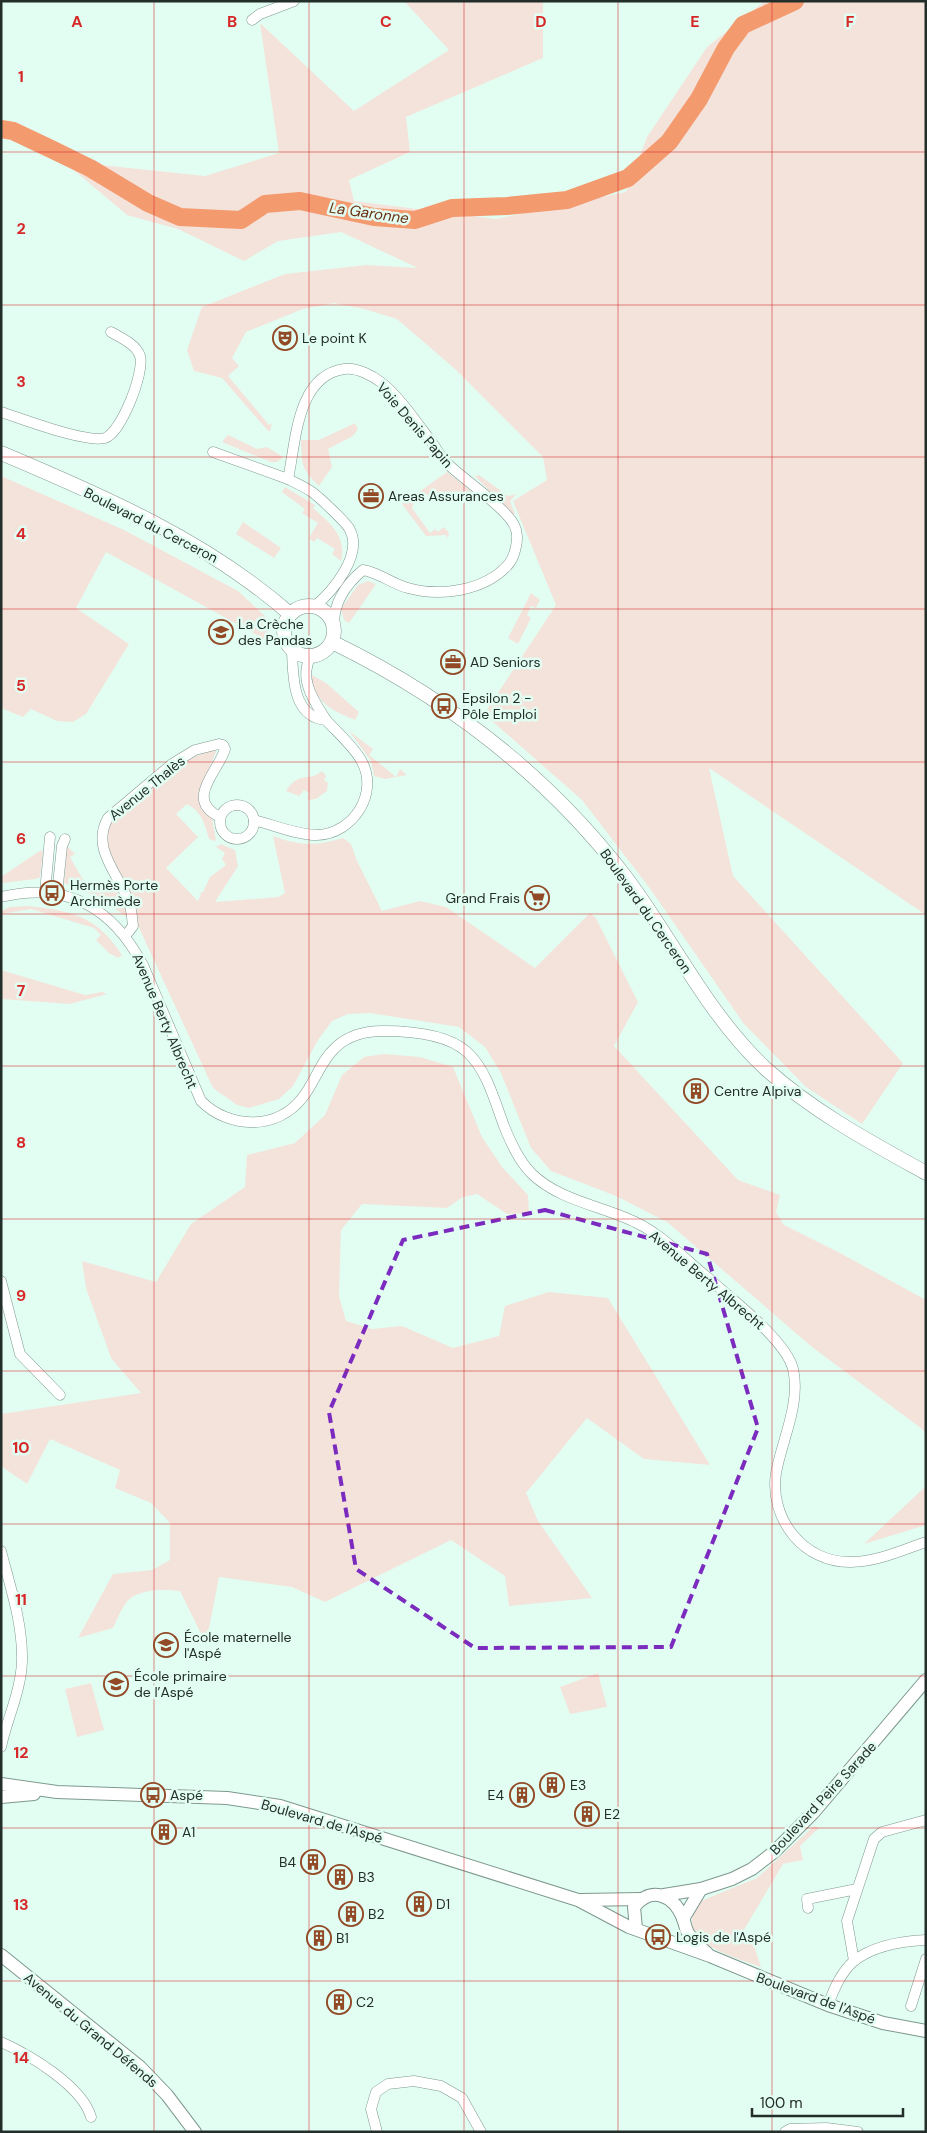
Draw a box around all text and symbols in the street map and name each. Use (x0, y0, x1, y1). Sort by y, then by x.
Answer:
text: A (71, 11, 83, 32)
text: B (227, 11, 237, 32)
text: C (380, 11, 392, 32)
text: D (535, 11, 547, 32)
text: E (690, 11, 700, 32)
text: F (846, 11, 855, 32)
text: 1 (18, 66, 24, 87)
water label: La Garonne (328, 198, 410, 229)
text: 2 (16, 218, 26, 239)
theatre icon: Le point K (272, 325, 298, 351)
place label: Le point K (302, 329, 367, 347)
text: 3 (16, 371, 26, 392)
street label: Voie Denis Papin (373, 379, 457, 471)
street label: Boulevard du Cerceron (81, 483, 221, 567)
office icon: Areas Assurances (358, 483, 384, 509)
place label: Areas Assurances (388, 487, 504, 505)
text: 4 (16, 523, 26, 544)
place label: La Crèche des Pandas (238, 615, 312, 649)
school or university icon: La Crèche des Pandas (208, 619, 234, 645)
office icon: AD Seniors (440, 649, 466, 675)
place label: AD Seniors (470, 653, 541, 671)
text: 5 (16, 675, 26, 696)
place label: Epsilon 2 - Pôle Emploi (462, 689, 537, 723)
bus stop icon: Epsilon 2 - Pôle Emploi (431, 693, 457, 719)
street label: Avenue Thalès (105, 752, 189, 824)
text: 6 (16, 828, 26, 849)
street label: Boulevard du Cerceron (596, 845, 696, 977)
place label: Hermès Porte Archimède (70, 876, 158, 910)
bus stop icon: Hermès Porte Archimède (39, 880, 65, 906)
supermarket icon: Grand Frais (524, 885, 550, 911)
place label: Grand Frais (445, 889, 520, 907)
street label: Avenue Berty Albrecht (128, 951, 202, 1091)
text: 7 (17, 980, 26, 1001)
building icon: Centre Alpiva (683, 1078, 709, 1104)
place label: Centre Alpiva (714, 1082, 801, 1100)
text: 8 (16, 1132, 26, 1153)
street label: Avenue Berty Albrecht (645, 1226, 769, 1334)
text: 9 (16, 1285, 26, 1306)
text: 10 (12, 1437, 30, 1458)
text: 11 (15, 1589, 27, 1610)
place label: École maternelle l'Aspé (184, 1628, 292, 1662)
school or university icon: École maternelle l'Aspé (153, 1632, 179, 1658)
place label: École primaire de l’Aspé (134, 1667, 227, 1701)
school or university icon: École primaire de l’Aspé (103, 1671, 129, 1697)
street label: Boulevard Peire Sarade (766, 1738, 880, 1858)
text: 12 (13, 1742, 29, 1763)
building icon: E3 (539, 1772, 565, 1798)
place label: E3 (570, 1776, 586, 1794)
bus stop icon: Aspé (140, 1782, 166, 1808)
building icon: E4 (509, 1782, 535, 1808)
place label: Aspé (170, 1786, 203, 1804)
place label: E4 (488, 1786, 504, 1804)
street label: Boulevard de l'Aspé (259, 1795, 385, 1847)
building icon: E2 (574, 1801, 600, 1827)
place label: E2 (604, 1805, 620, 1823)
building icon: A1 (151, 1819, 177, 1845)
place label: A1 (182, 1823, 195, 1841)
building icon: B4 (300, 1849, 326, 1875)
place label: B4 (279, 1853, 296, 1871)
building icon: B3 (327, 1864, 353, 1890)
place label: B3 (358, 1868, 375, 1886)
building icon: D1 (406, 1891, 432, 1917)
text: 13 (13, 1894, 29, 1915)
place label: D1 (436, 1895, 450, 1913)
building icon: B2 (338, 1901, 364, 1927)
place label: B2 (368, 1905, 385, 1923)
bus stop icon: Logis de l'Aspé (645, 1924, 671, 1950)
building icon: B1 (306, 1925, 332, 1951)
place label: Logis de l'Aspé (676, 1928, 771, 1946)
place label: B1 (336, 1929, 349, 1947)
street label: Boulevard de l'Aspé (754, 1968, 878, 2028)
street label: Avenue du Grand Défends (20, 1969, 162, 2091)
building icon: C2 (326, 1989, 352, 2015)
place label: C2 (356, 1993, 374, 2011)
text: 14 (13, 2047, 29, 2068)
scale bar (752, 2086, 903, 2118)
text: 100 m (760, 2093, 803, 2113)

